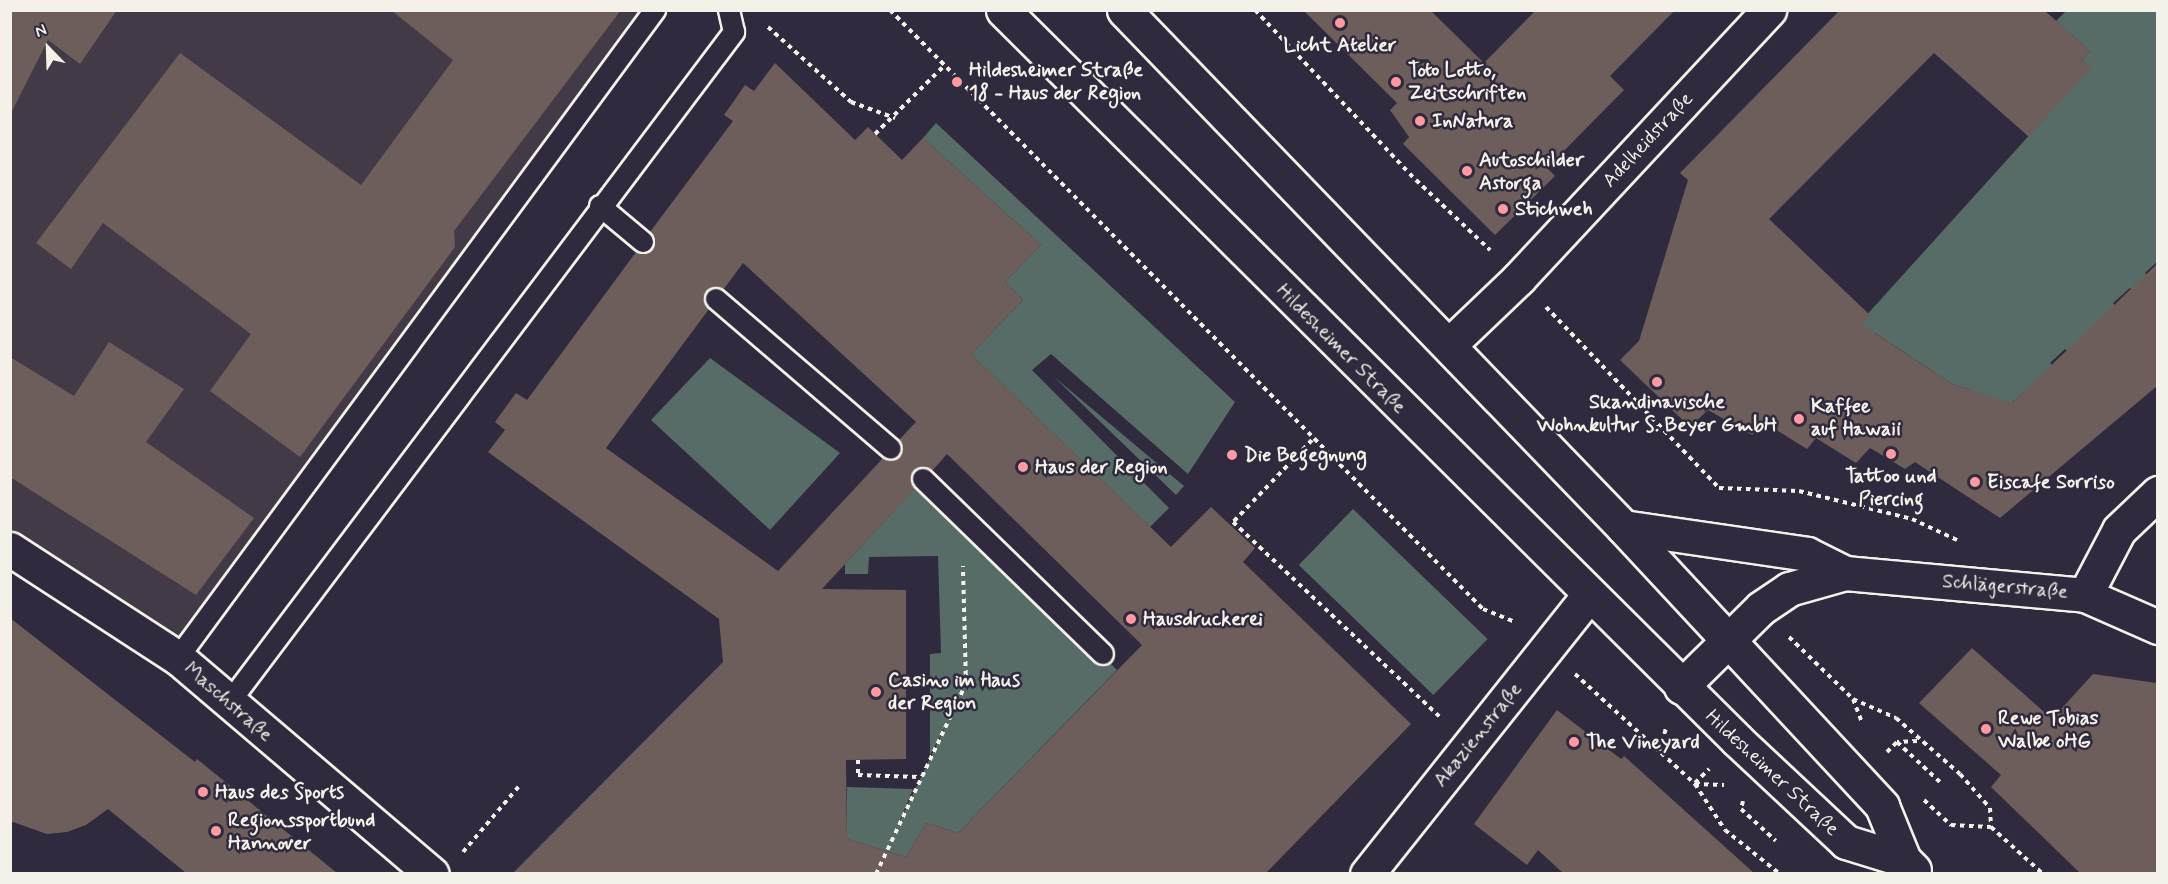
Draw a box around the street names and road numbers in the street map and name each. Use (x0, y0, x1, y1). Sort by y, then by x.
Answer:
street label: Adelheidstraße (1598, 87, 1698, 193)
street label: Hildesheimer Straße (1272, 280, 1410, 418)
street label: Schlägerstraße (1941, 570, 2069, 604)
street label: Maschstraße (179, 657, 277, 747)
street label: Akazienstraße (1429, 678, 1527, 792)
street label: Hildesheimer Straße (1701, 706, 1843, 840)

